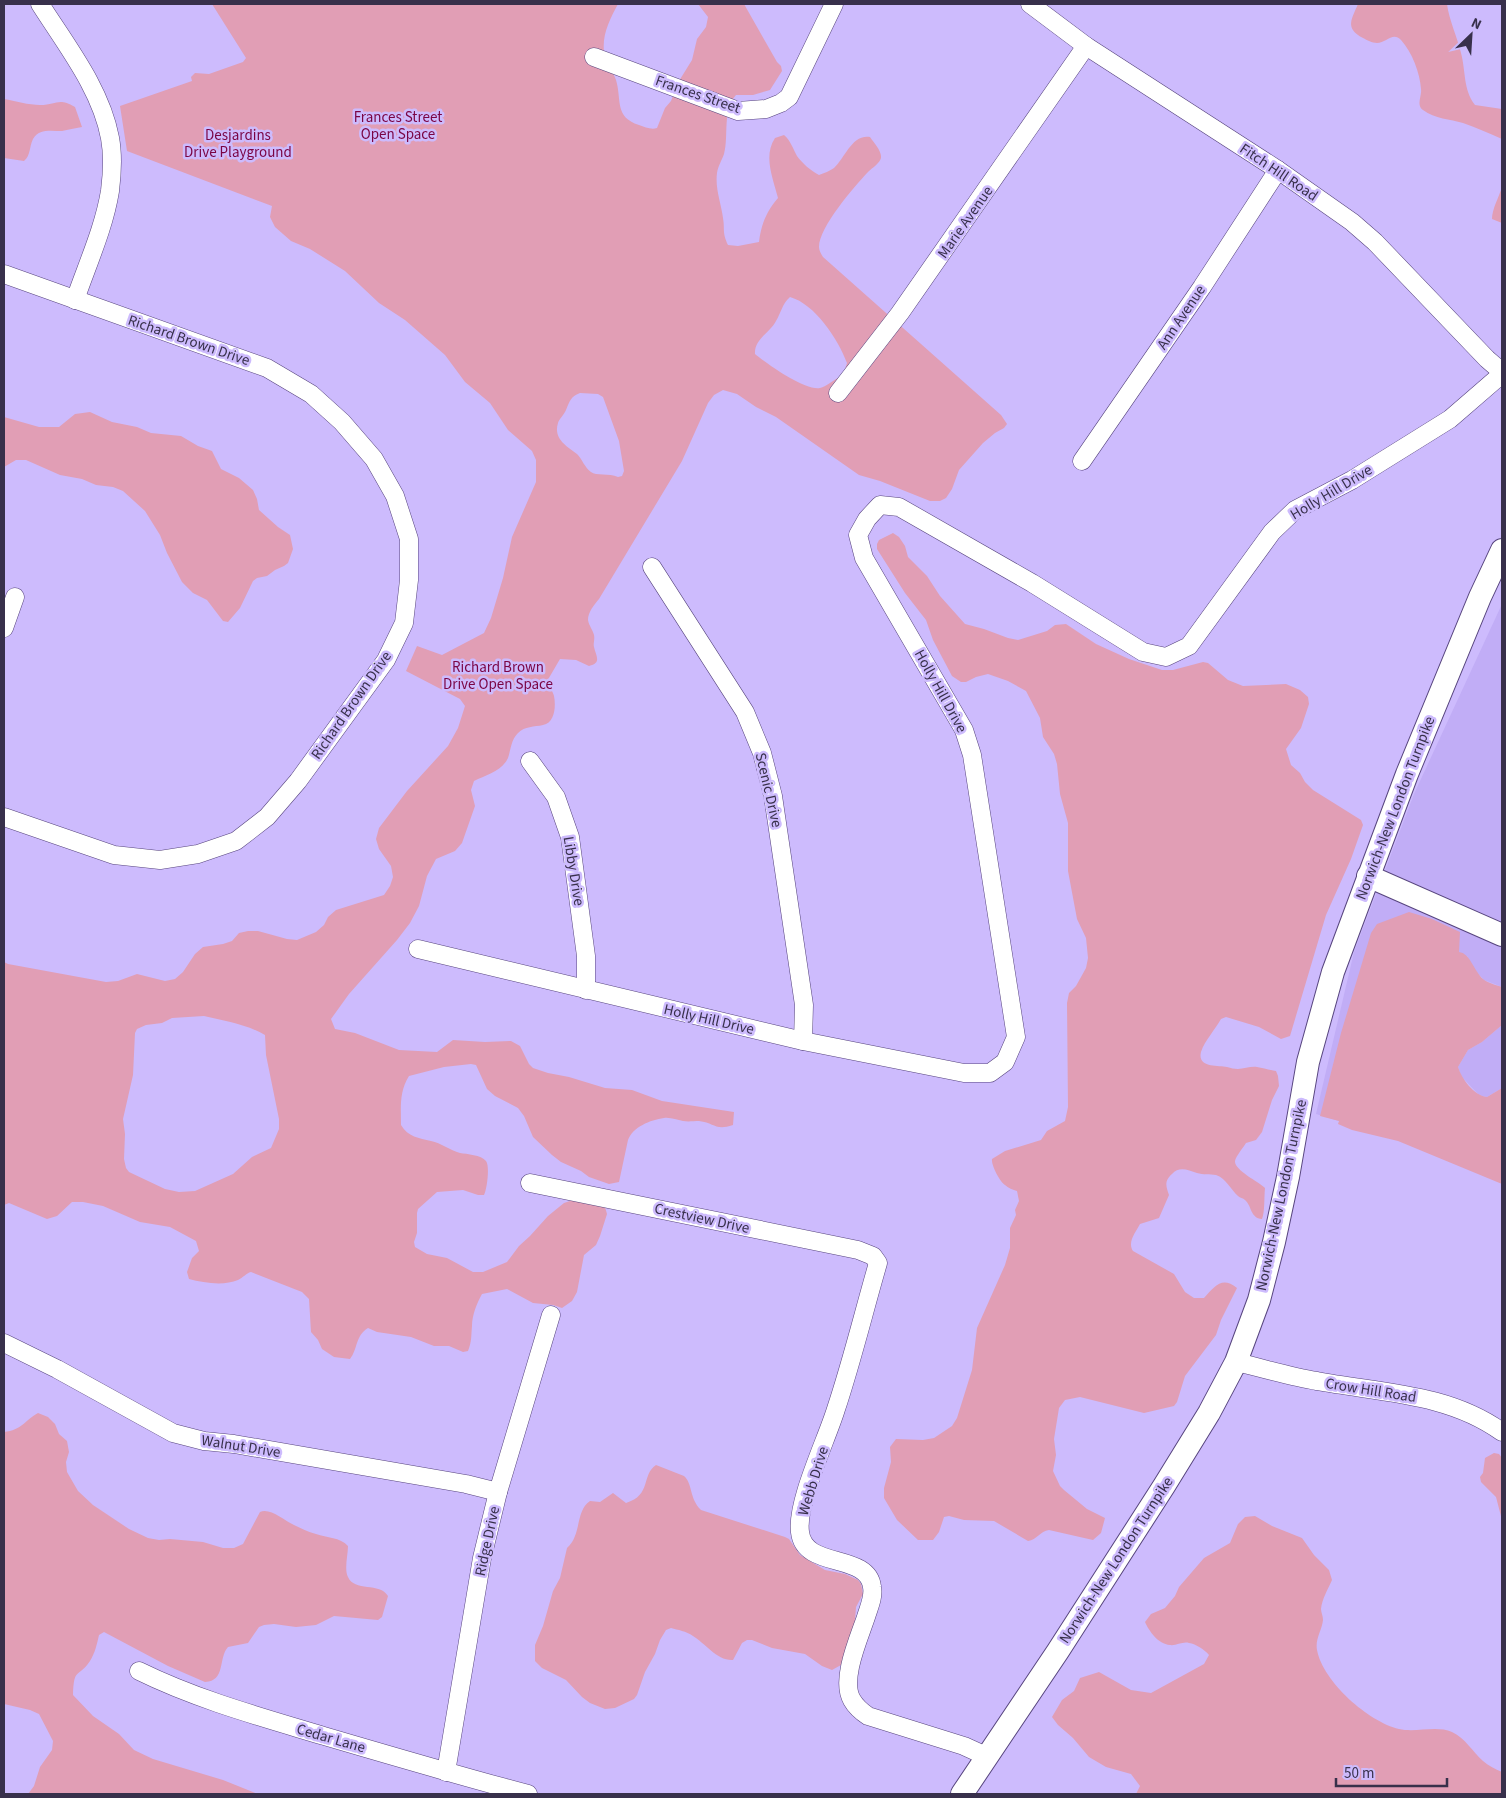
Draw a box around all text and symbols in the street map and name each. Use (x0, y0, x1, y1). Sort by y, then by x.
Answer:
north arrow (1446, 10, 1496, 60)
text: N (1468, 13, 1485, 35)
street label: Frances Street (653, 70, 743, 119)
park label: Frances Street Open Space (354, 107, 442, 145)
park label: Desjardins Drive Playground (184, 125, 292, 163)
street label: Fitch Hill Road (1235, 138, 1322, 206)
street label: Marie Avenue (933, 182, 998, 263)
street label: Ann Avenue (1152, 281, 1211, 354)
street label: Richard Brown Drive (125, 310, 253, 371)
street label: Holly Hill Drive (1286, 460, 1376, 525)
street label: Holly Hill Drive (909, 646, 972, 737)
street label: Richard Brown Drive (306, 647, 397, 764)
park label: Richard Brown Drive Open Space (443, 657, 553, 695)
street label: Norwich-New London Turnpike (1351, 713, 1440, 903)
street label: Scenic Drive (750, 751, 787, 830)
street label: Libby Drive (558, 835, 589, 907)
street label: Holly Hill Drive (662, 999, 756, 1040)
street label: Norwich-New London Turnpike (1251, 1097, 1312, 1293)
street label: Crestview Drive (652, 1198, 751, 1239)
street label: Crow Hill Road (1324, 1373, 1418, 1408)
street label: Walnut Drive (200, 1430, 282, 1463)
street label: Webb Drive (793, 1444, 834, 1518)
street label: Norwich-New London Turnpike (1054, 1473, 1178, 1648)
street label: Ridge Drive (470, 1504, 505, 1578)
street label: Cedar Lane (294, 1719, 368, 1758)
scale bar (1336, 1756, 1447, 1788)
text: 50 m (1344, 1763, 1374, 1784)

